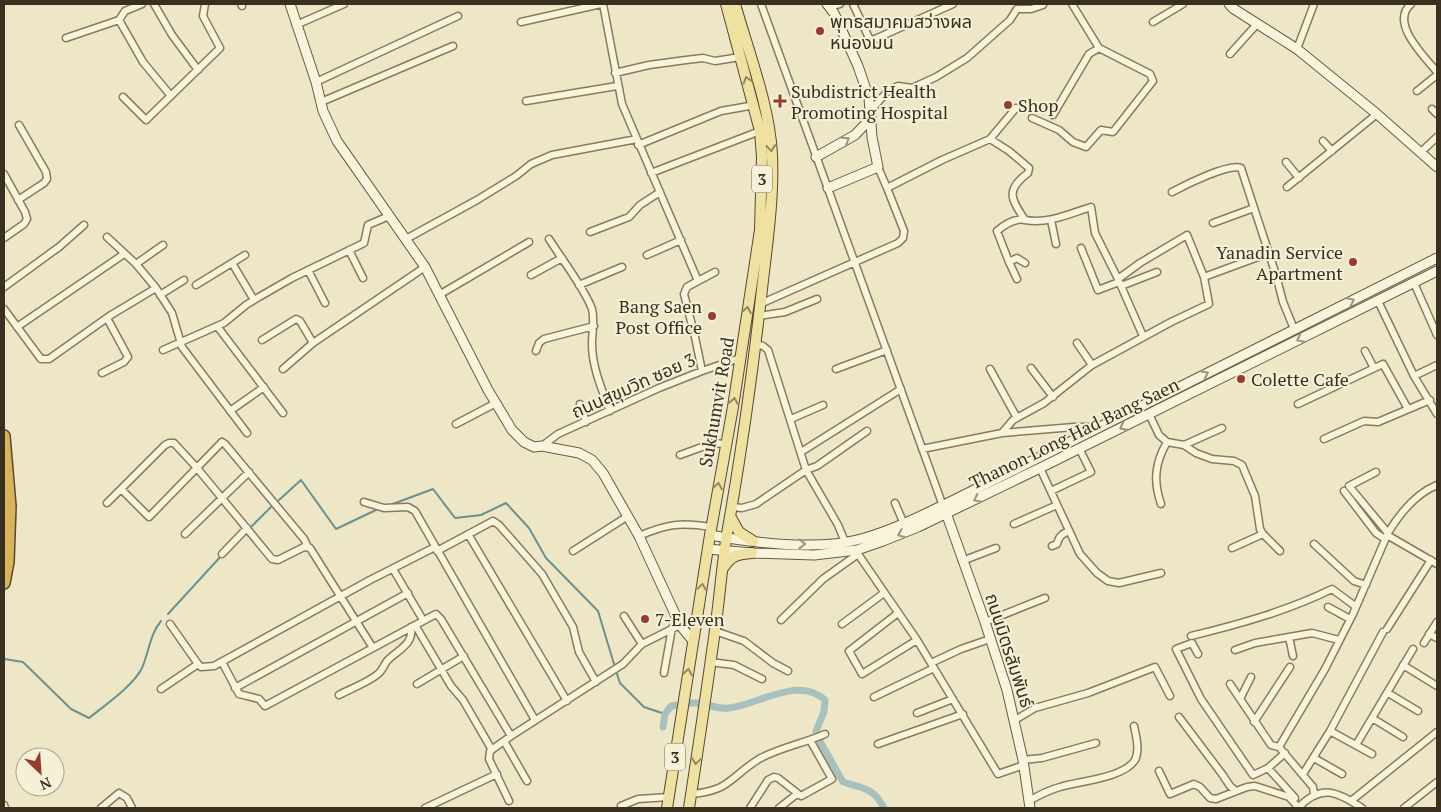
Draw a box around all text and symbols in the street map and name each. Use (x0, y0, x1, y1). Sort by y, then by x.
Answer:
place label: พุทธสมาคมสว่างผล หนองมน (830, 9, 972, 54)
marker: พุทธสมาคมสว่างผล หนองมน (814, 25, 826, 37)
one-way arrow (743, 76, 753, 85)
place label: Subdistrict Health Promoting Hospital (791, 79, 948, 124)
place label: Shop (1018, 93, 1058, 117)
marker: Subdistrict Health Promoting Hospital (773, 94, 787, 108)
marker: Shop (1002, 99, 1014, 111)
one-way arrow (841, 137, 850, 147)
one-way arrow (765, 144, 776, 152)
road number: 3 (752, 165, 772, 192)
place label: Yanadin Service Apartment (1216, 240, 1343, 285)
marker: Yanadin Service Apartment (1347, 256, 1359, 268)
place label: Bang Saen Post Office (616, 294, 702, 339)
one-way arrow (1345, 297, 1354, 307)
one-way arrow (742, 305, 752, 314)
marker: Bang Saen Post Office (706, 310, 718, 322)
one-way arrow (1296, 333, 1305, 343)
street label: Sukhumvit Road (693, 335, 739, 469)
street label: ถนนสุขุมวิท ซอย 3 (567, 347, 699, 423)
place label: Colette Cafe (1251, 367, 1349, 391)
one-way arrow (1200, 370, 1209, 380)
street label: Thanon Long Had Bang Saen (965, 372, 1183, 494)
marker: Colette Cafe (1235, 373, 1247, 385)
one-way arrow (728, 397, 739, 405)
one-way arrow (1119, 421, 1128, 431)
one-way arrow (713, 481, 723, 490)
one-way arrow (973, 493, 982, 503)
one-way arrow (897, 528, 906, 538)
one-way arrow (798, 539, 806, 549)
one-way arrow (696, 583, 706, 591)
street label: ถนนมิตรสัมพันธ์ (980, 590, 1040, 711)
place label: 7-Eleven (655, 607, 725, 631)
marker: 7-Eleven (639, 613, 651, 625)
one-way arrow (683, 667, 693, 676)
road number: 3 (665, 744, 685, 770)
north arrow (15, 747, 65, 797)
one-way arrow (691, 757, 702, 765)
text: N (37, 773, 55, 795)

